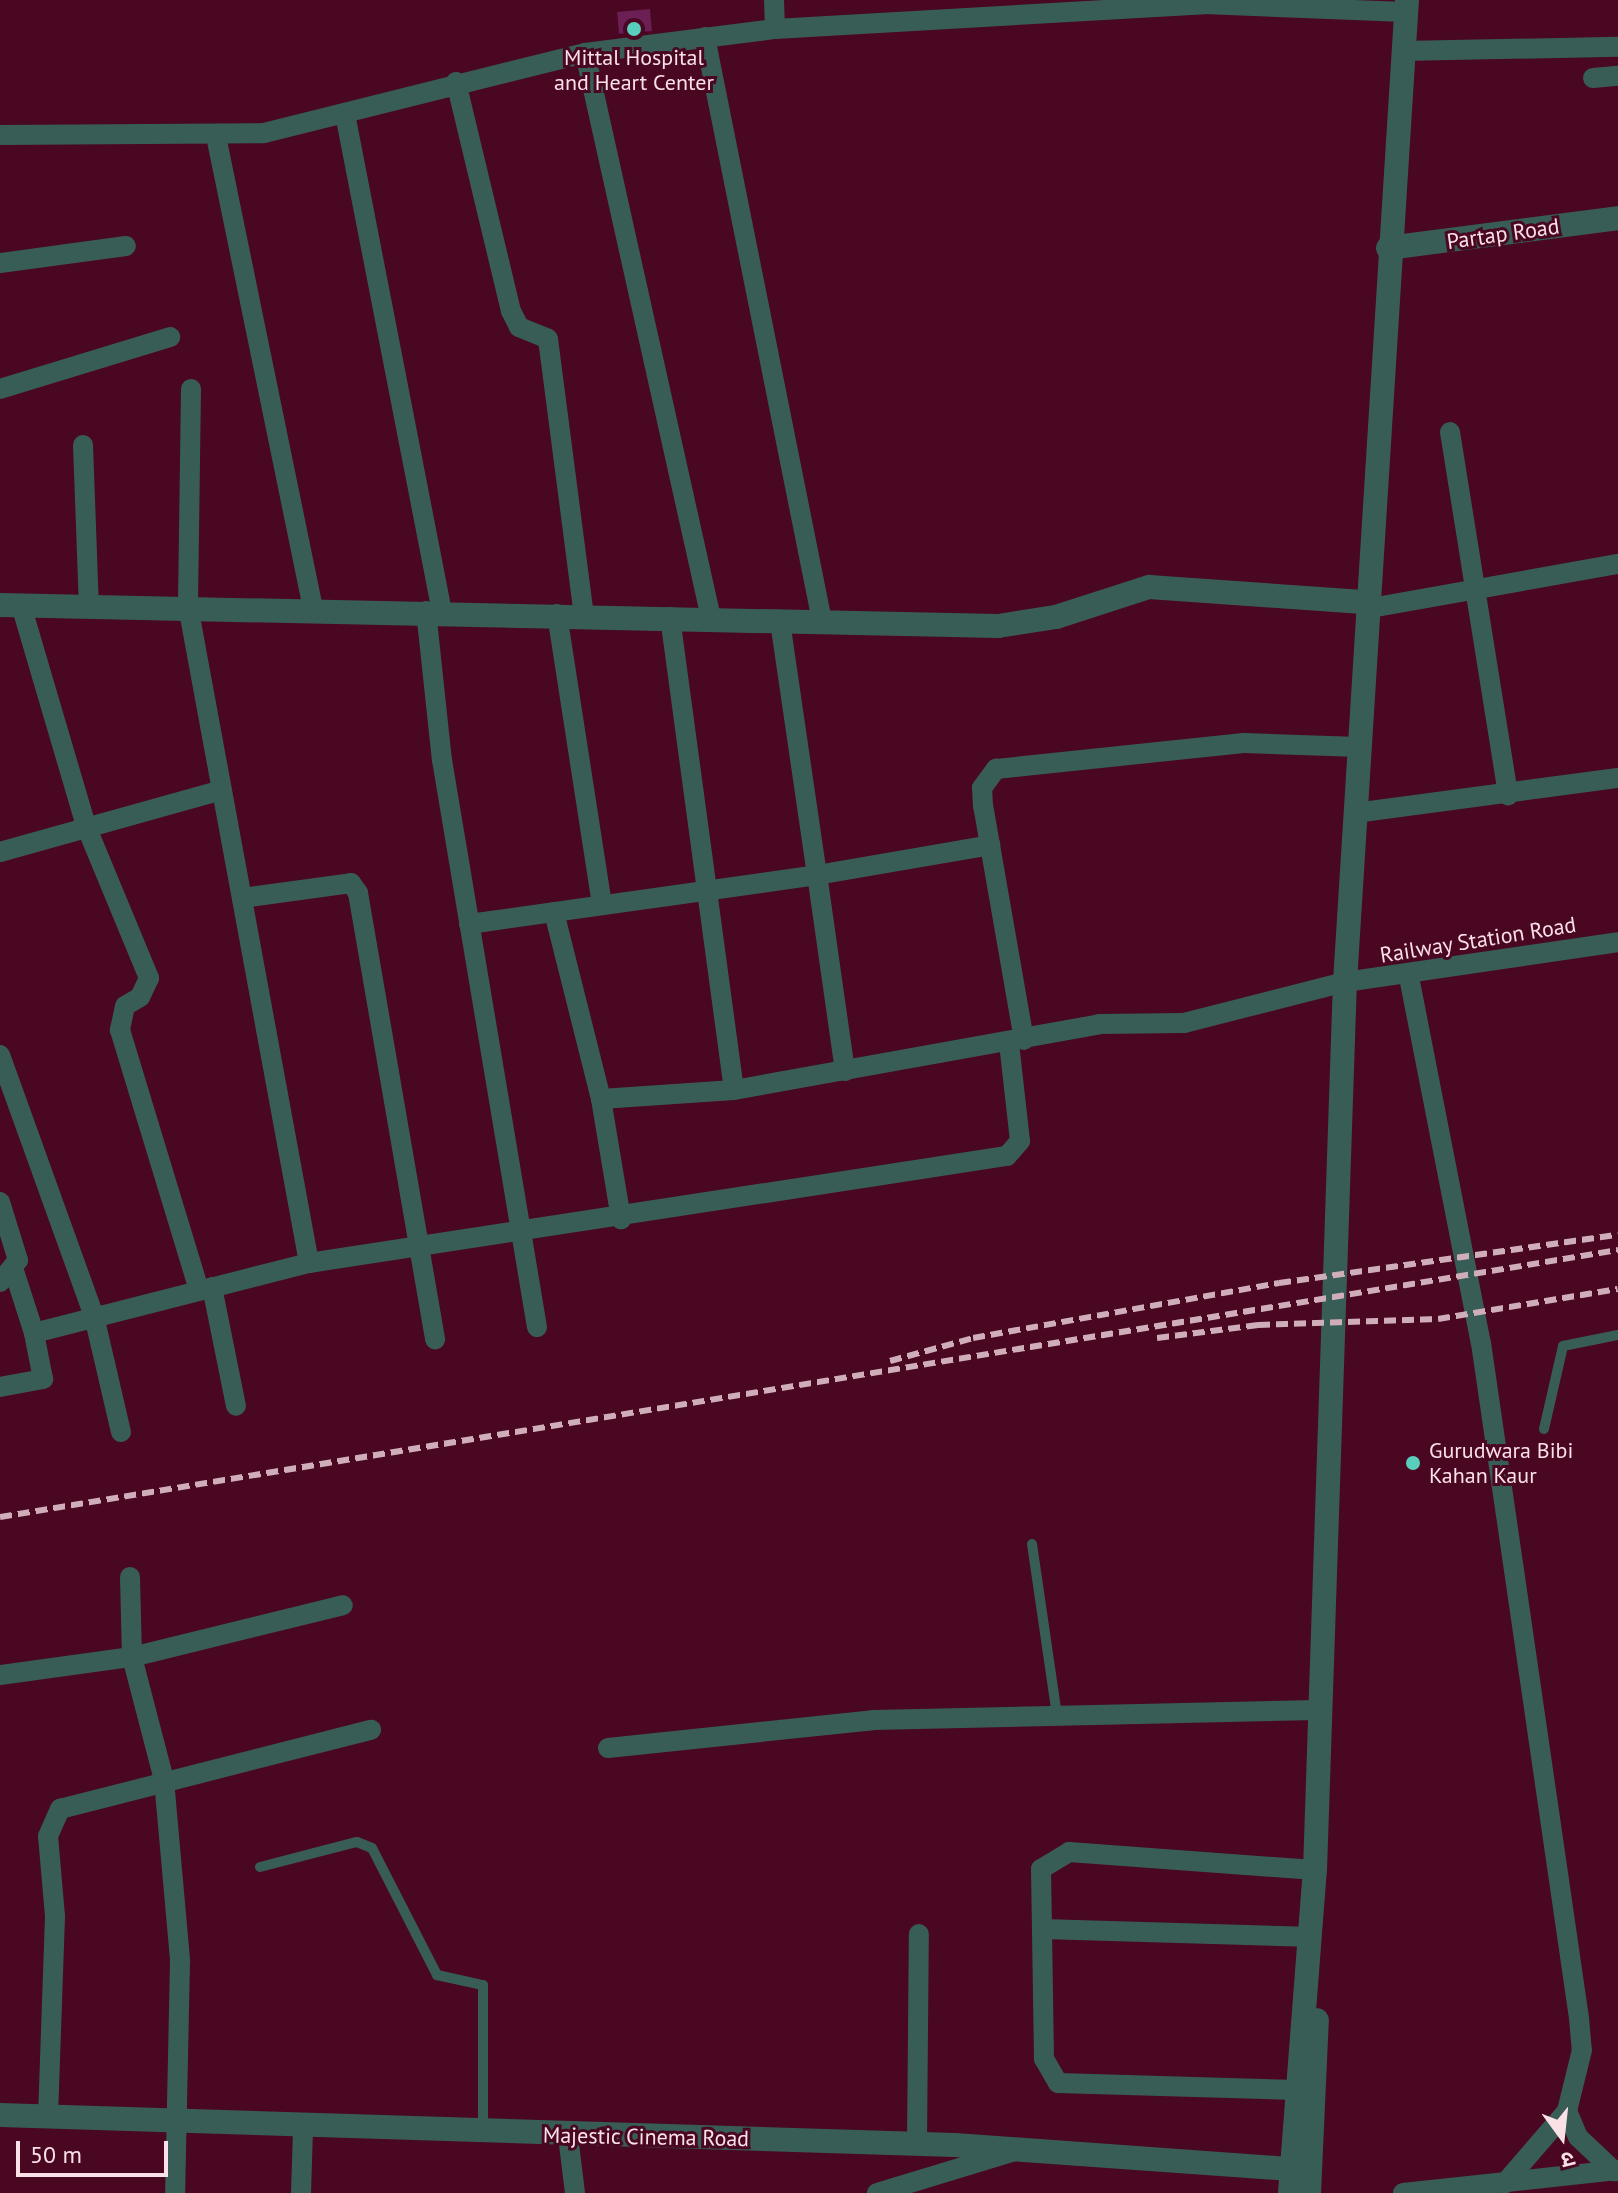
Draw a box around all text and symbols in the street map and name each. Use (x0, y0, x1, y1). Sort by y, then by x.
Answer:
marker: Mittal Hospital and Heart Center (623, 18, 645, 40)
place label: Mittal Hospital and Heart Center (554, 44, 714, 96)
street label: Partap Road (1445, 213, 1561, 255)
street label: Railway Station Road (1378, 911, 1578, 969)
place label: Gurudwara Bibi Kahan Kaur (1429, 1437, 1573, 1488)
marker: Gurudwara Bibi Kahan Kaur (1404, 1454, 1422, 1472)
north arrow (1522, 2097, 1602, 2177)
street label: Majestic Cinema Road (542, 2122, 750, 2152)
scale bar (20, 2125, 172, 2175)
text: 50 m (30, 2139, 82, 2170)
text: उ (1558, 2145, 1578, 2175)

